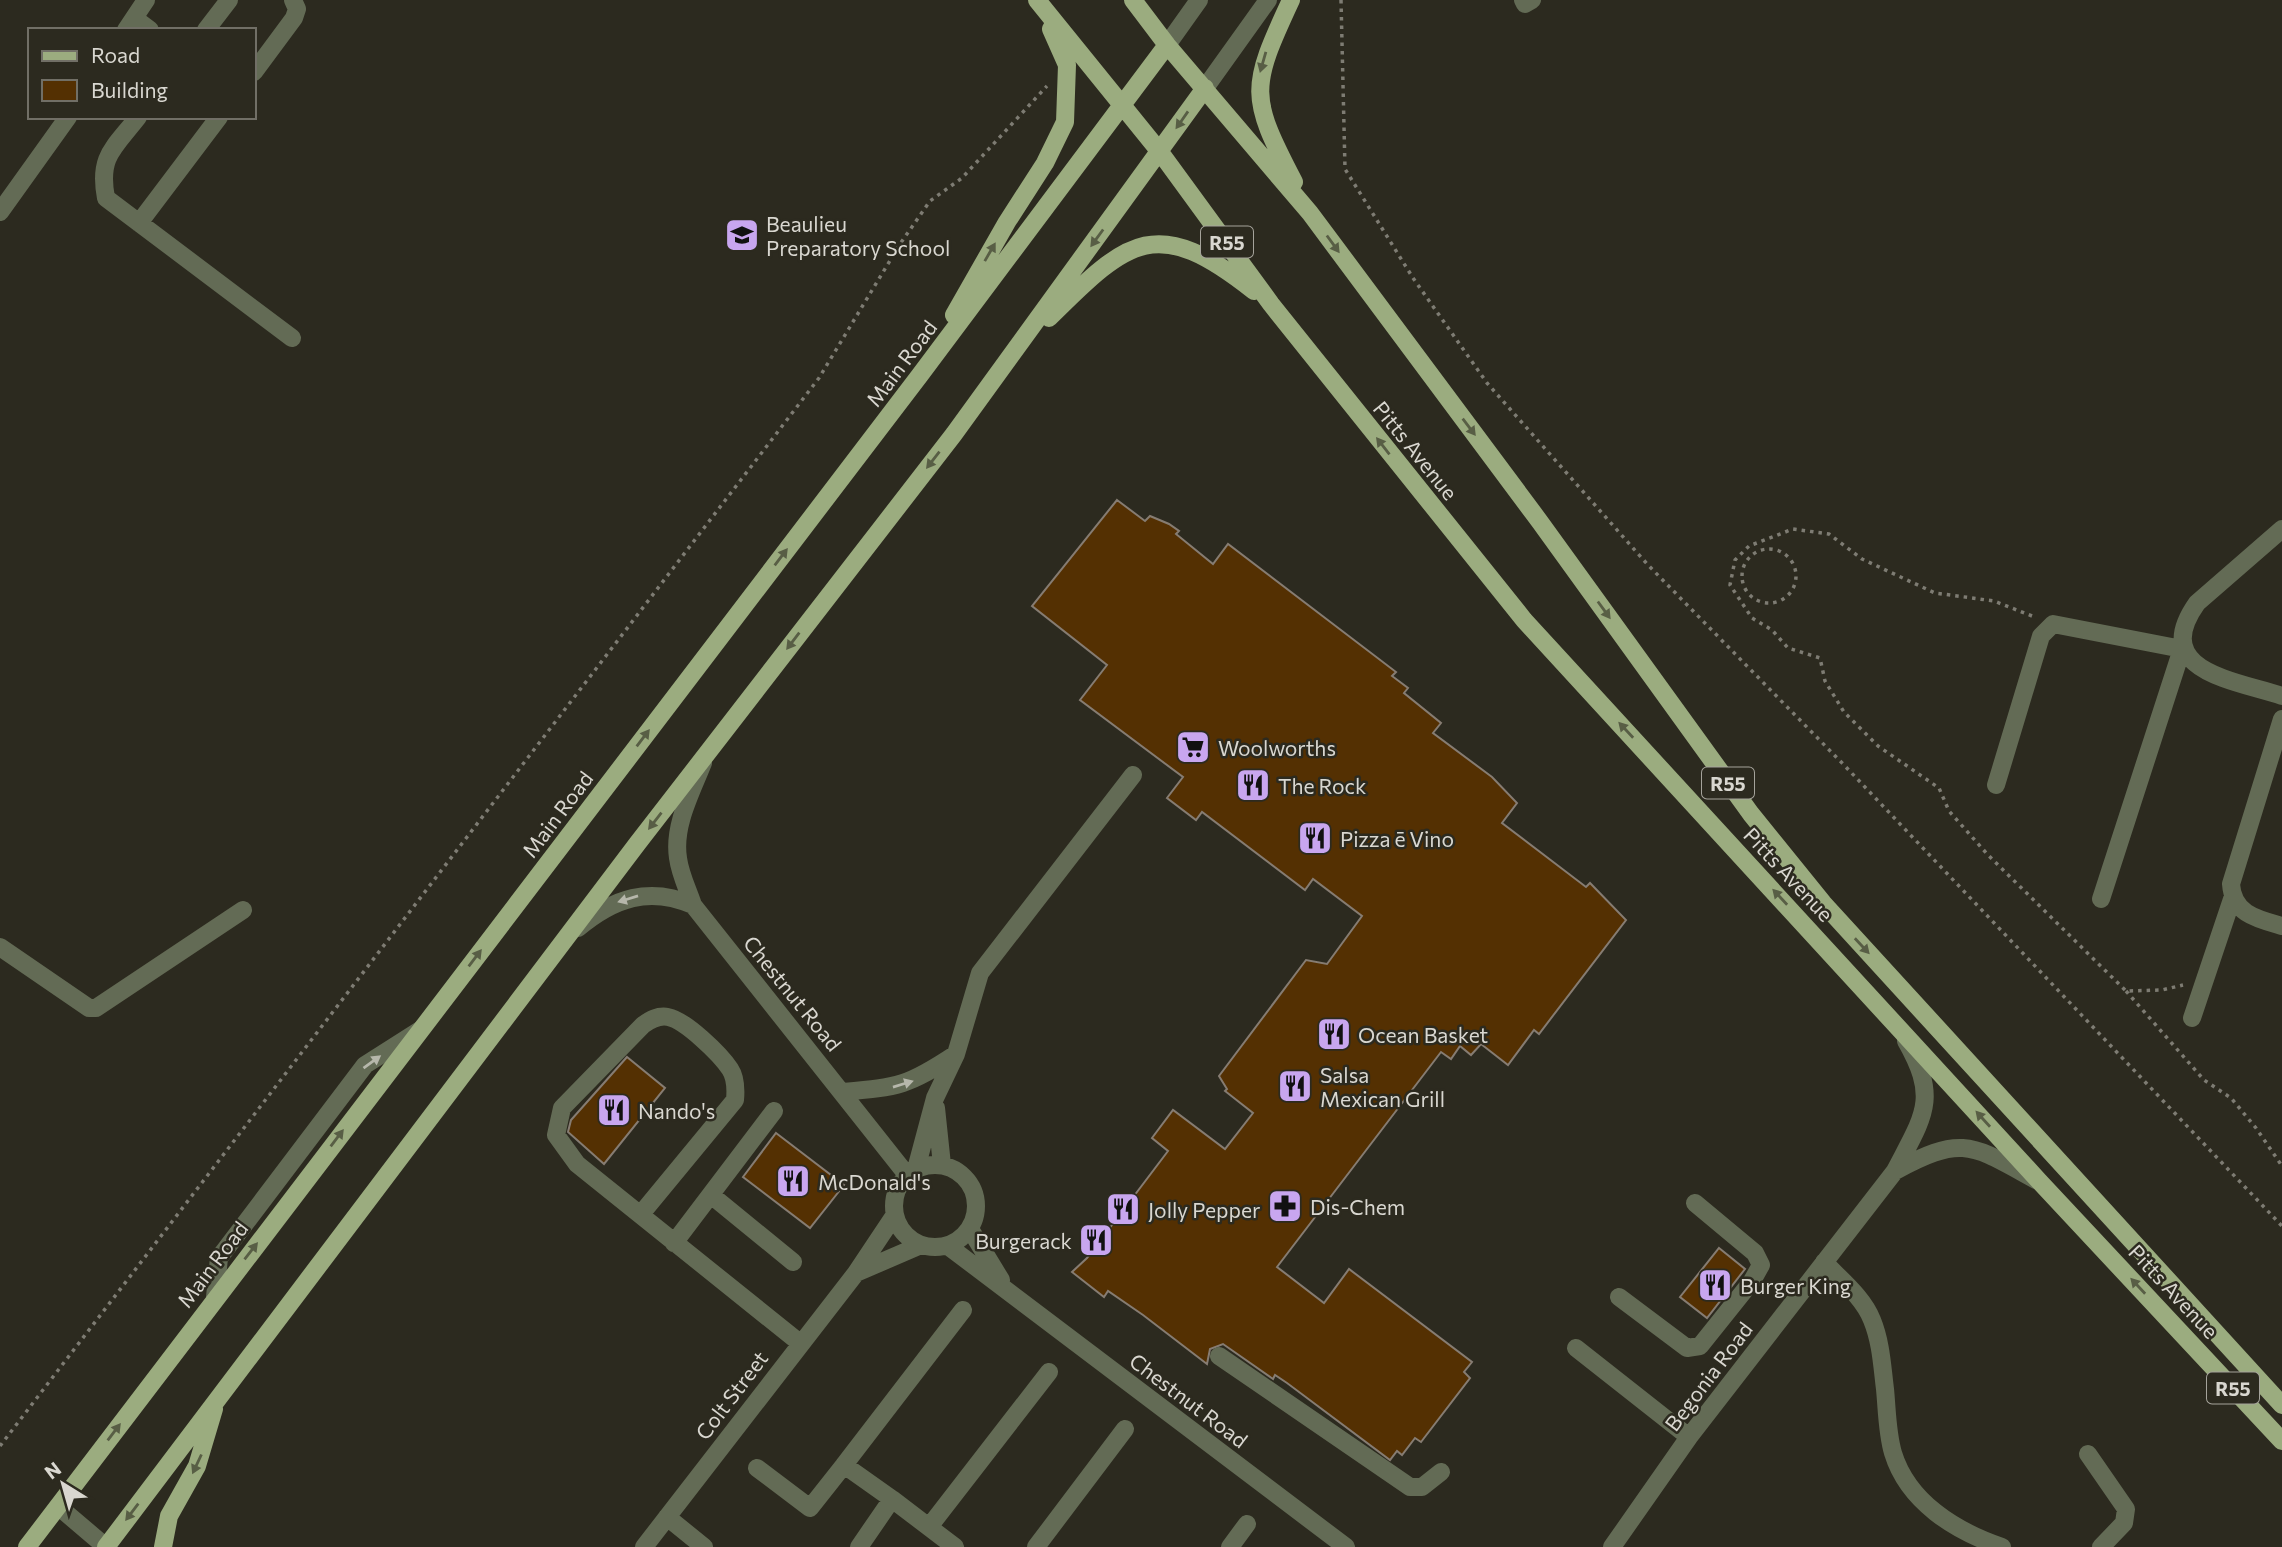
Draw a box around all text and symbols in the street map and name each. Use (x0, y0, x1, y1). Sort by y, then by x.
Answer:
legend (28, 28, 256, 119)
text: Road (91, 42, 140, 67)
one-way arrow (1258, 52, 1268, 73)
text: Building (91, 77, 168, 102)
one-way arrow (1175, 111, 1189, 129)
place label: Beaulieu Preparatory School (766, 211, 950, 260)
school or university icon: Beaulieu Preparatory School (723, 216, 761, 254)
road number: R55 (1201, 226, 1253, 258)
one-way arrow (1090, 229, 1104, 247)
one-way arrow (1326, 235, 1340, 253)
one-way arrow (984, 242, 996, 262)
street label: Main Road (861, 315, 941, 411)
street label: Pitts Avenue (1369, 396, 1463, 504)
one-way arrow (1462, 418, 1476, 436)
one-way arrow (1376, 438, 1391, 456)
one-way arrow (925, 451, 940, 469)
one-way arrow (774, 548, 788, 566)
one-way arrow (1597, 601, 1611, 619)
one-way arrow (786, 631, 801, 649)
one-way arrow (1618, 722, 1634, 739)
supermarket icon: Woolworths (1174, 728, 1212, 766)
one-way arrow (636, 729, 650, 747)
place label: Woolworths (1218, 735, 1336, 760)
street label: Main Road (517, 766, 597, 862)
restaurant icon: The Rock (1234, 766, 1272, 804)
road number: R55 (1702, 768, 1754, 798)
place label: The Rock (1278, 773, 1366, 798)
one-way arrow (648, 812, 662, 830)
restaurant icon: Pizza ē Vino (1296, 819, 1334, 857)
street label: Pitts Avenue (1739, 822, 1839, 926)
place label: Pizza ē Vino (1340, 826, 1454, 851)
one-way arrow (1772, 889, 1788, 906)
one-way arrow (617, 895, 638, 905)
street label: Chestnut Road (739, 930, 847, 1056)
one-way arrow (1853, 937, 1869, 954)
one-way arrow (468, 949, 483, 967)
restaurant icon: Ocean Basket (1315, 1015, 1353, 1053)
place label: Ocean Basket (1358, 1022, 1488, 1047)
one-way arrow (363, 1055, 381, 1069)
place label: Salsa Mexican Grill (1320, 1062, 1445, 1111)
restaurant icon: Salsa Mexican Grill (1276, 1067, 1314, 1105)
one-way arrow (893, 1078, 914, 1088)
restaurant icon: Nando's (595, 1091, 633, 1129)
place label: Nando's (638, 1098, 715, 1123)
one-way arrow (1976, 1111, 1991, 1128)
one-way arrow (330, 1130, 345, 1148)
restaurant icon: McDonald's (774, 1162, 812, 1200)
place label: McDonald's (818, 1169, 931, 1194)
pharmacy icon: Dis-Chem (1266, 1187, 1304, 1225)
restaurant icon: Jolly Pepper (1104, 1190, 1142, 1228)
place label: Dis-Chem (1310, 1194, 1405, 1219)
place label: Jolly Pepper (1148, 1197, 1260, 1222)
street label: Main Road (172, 1216, 252, 1312)
restaurant icon: Burgerack (1077, 1221, 1115, 1259)
place label: Burgerack (975, 1228, 1072, 1253)
street label: Pitts Avenue (2124, 1239, 2224, 1343)
one-way arrow (243, 1242, 258, 1260)
restaurant icon: Burger King (1696, 1266, 1734, 1304)
place label: Burger King (1740, 1273, 1851, 1298)
one-way arrow (2130, 1278, 2146, 1295)
street label: Begonia Road (1659, 1317, 1757, 1435)
street label: Colt Street (690, 1346, 772, 1444)
street label: Chestnut Road (1125, 1348, 1253, 1452)
road number: R55 (2207, 1372, 2259, 1404)
one-way arrow (107, 1423, 121, 1441)
north arrow (28, 1449, 98, 1519)
one-way arrow (191, 1454, 203, 1474)
text: N (40, 1457, 65, 1484)
one-way arrow (125, 1503, 139, 1521)

